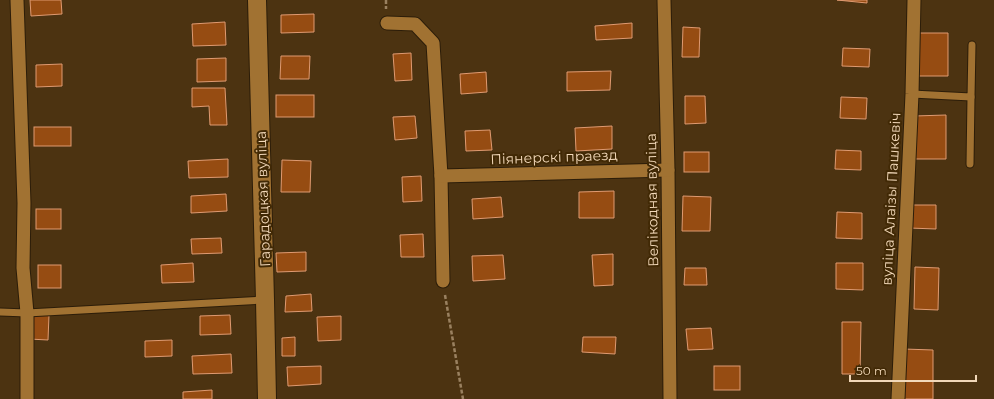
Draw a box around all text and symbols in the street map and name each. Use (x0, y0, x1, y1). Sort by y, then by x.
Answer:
street label: вуліца Алаізы Пашкевіч (877, 112, 905, 286)
street label: Гарадоцкая вуліца (252, 131, 274, 267)
street label: Велікодная вуліца (642, 133, 662, 267)
street label: Піянерскі праезд (490, 146, 618, 168)
scale bar (850, 357, 976, 383)
text: 50 m (856, 363, 887, 378)

